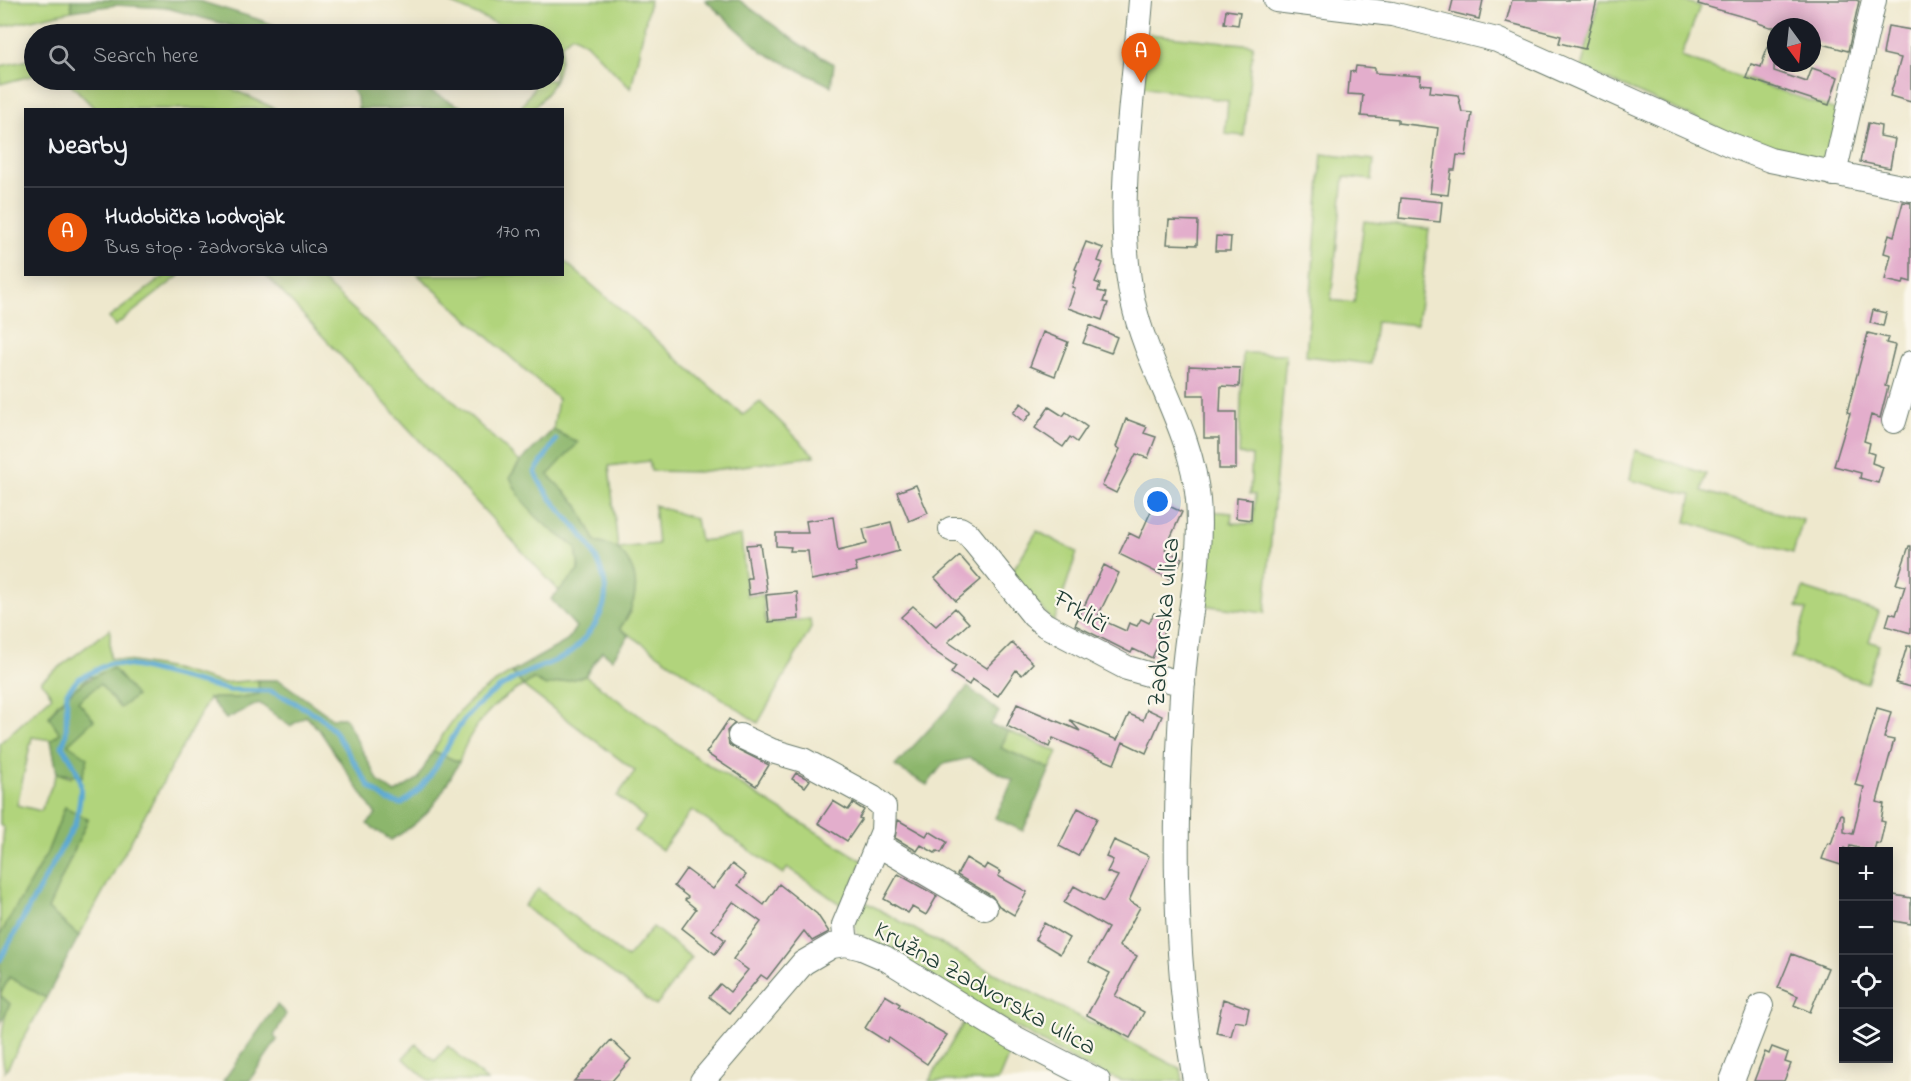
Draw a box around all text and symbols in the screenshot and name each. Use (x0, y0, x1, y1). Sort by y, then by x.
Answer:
north arrow (1767, 18, 1821, 72)
search box (24, 24, 564, 90)
pin: A (1122, 34, 1160, 83)
icon: search (45, 41, 78, 74)
text: Search here (93, 41, 198, 73)
text: Nearby (48, 128, 127, 166)
text: Hudobička I.odvojak (105, 202, 285, 234)
text: A (61, 218, 74, 247)
text: 170 m (496, 218, 540, 247)
text: Bus stop · Zadvorska ulica (105, 234, 328, 263)
your location (1143, 487, 1172, 516)
street label: Zadvorska ulica (1139, 536, 1191, 708)
street label: Frkliči (1044, 580, 1116, 644)
map controls (1839, 847, 1893, 1063)
button: + (1839, 847, 1893, 901)
button: − (1839, 901, 1893, 955)
street label: Kružna Zadvorska ulica (866, 913, 1103, 1067)
button: locate (1839, 955, 1893, 1009)
button: layers (1839, 1009, 1893, 1063)

